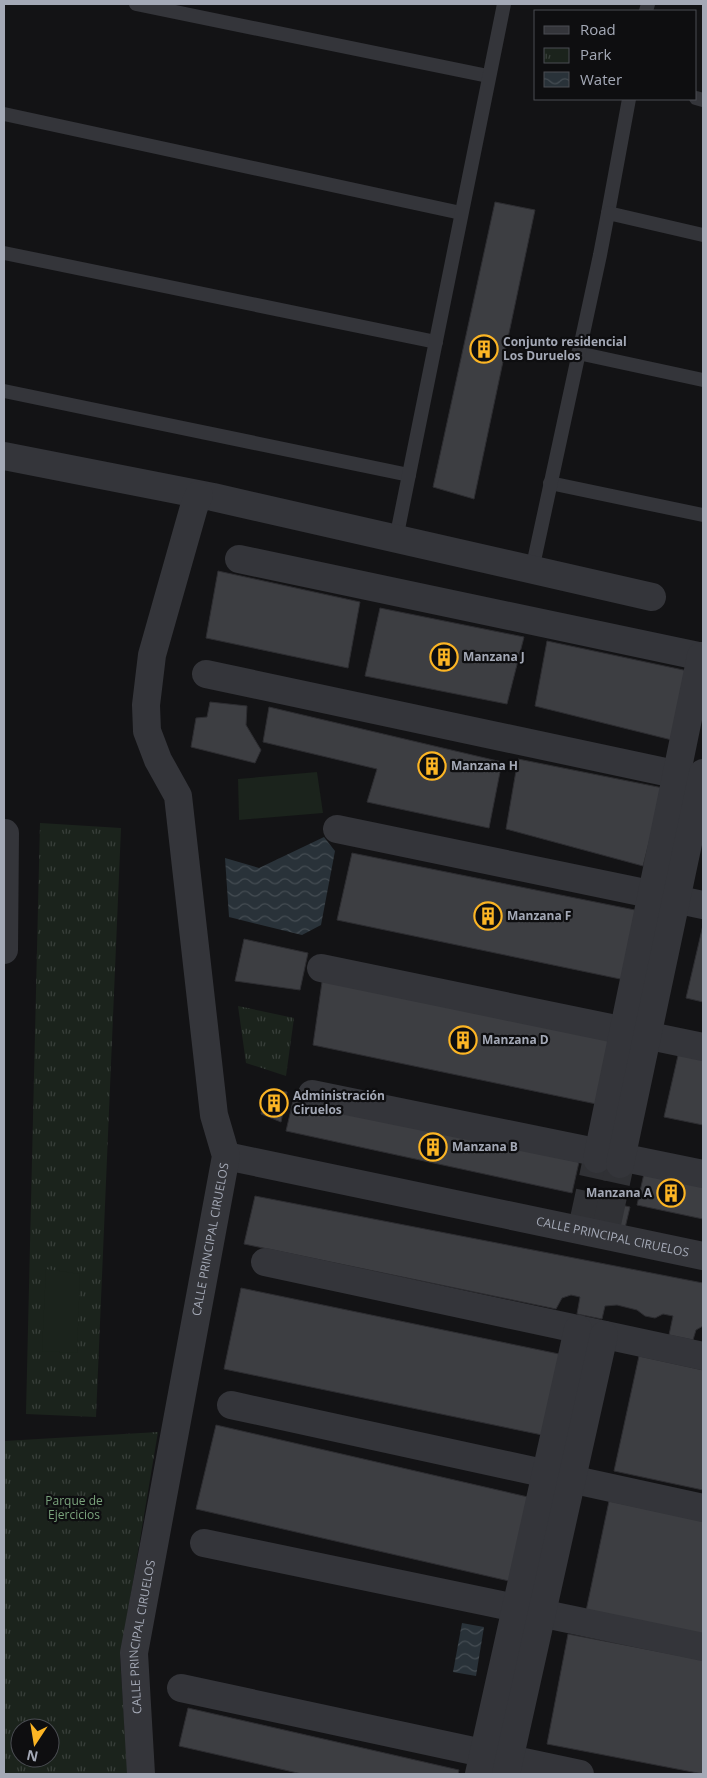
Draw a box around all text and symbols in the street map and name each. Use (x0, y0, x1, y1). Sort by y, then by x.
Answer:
legend (534, 10, 697, 100)
text: Road (580, 19, 616, 39)
text: Park (580, 44, 611, 64)
text: Water (580, 69, 622, 89)
place label: Conjunto residencial Los Duruelos (503, 333, 627, 364)
building icon: Conjunto residencial Los Duruelos (469, 334, 499, 364)
building icon: Manzana J (429, 642, 459, 672)
place label: Manzana J (463, 648, 525, 665)
building icon: Manzana H (417, 751, 447, 781)
place label: Manzana H (451, 757, 518, 774)
building icon: Manzana F (473, 901, 503, 931)
place label: Manzana F (507, 907, 571, 924)
building icon: Manzana D (448, 1025, 478, 1055)
place label: Manzana D (482, 1031, 549, 1048)
place label: Administración Ciruelos (293, 1087, 385, 1118)
building icon: Administración Ciruelos (259, 1088, 289, 1118)
building icon: Manzana B (418, 1132, 448, 1162)
place label: Manzana B (452, 1138, 518, 1155)
street label: CALLE PRINCIPAL CIRUELOS (188, 1161, 233, 1317)
building icon: Manzana A (656, 1178, 686, 1208)
place label: Manzana A (586, 1184, 653, 1201)
street label: CALLE PRINCIPAL CIRUELOS (535, 1212, 691, 1261)
park label: Parque de Ejercicios (45, 1492, 103, 1523)
street label: CALLE PRINCIPAL CIRUELOS (125, 1558, 159, 1714)
north arrow (10, 1718, 60, 1768)
text: N (25, 1746, 40, 1767)

